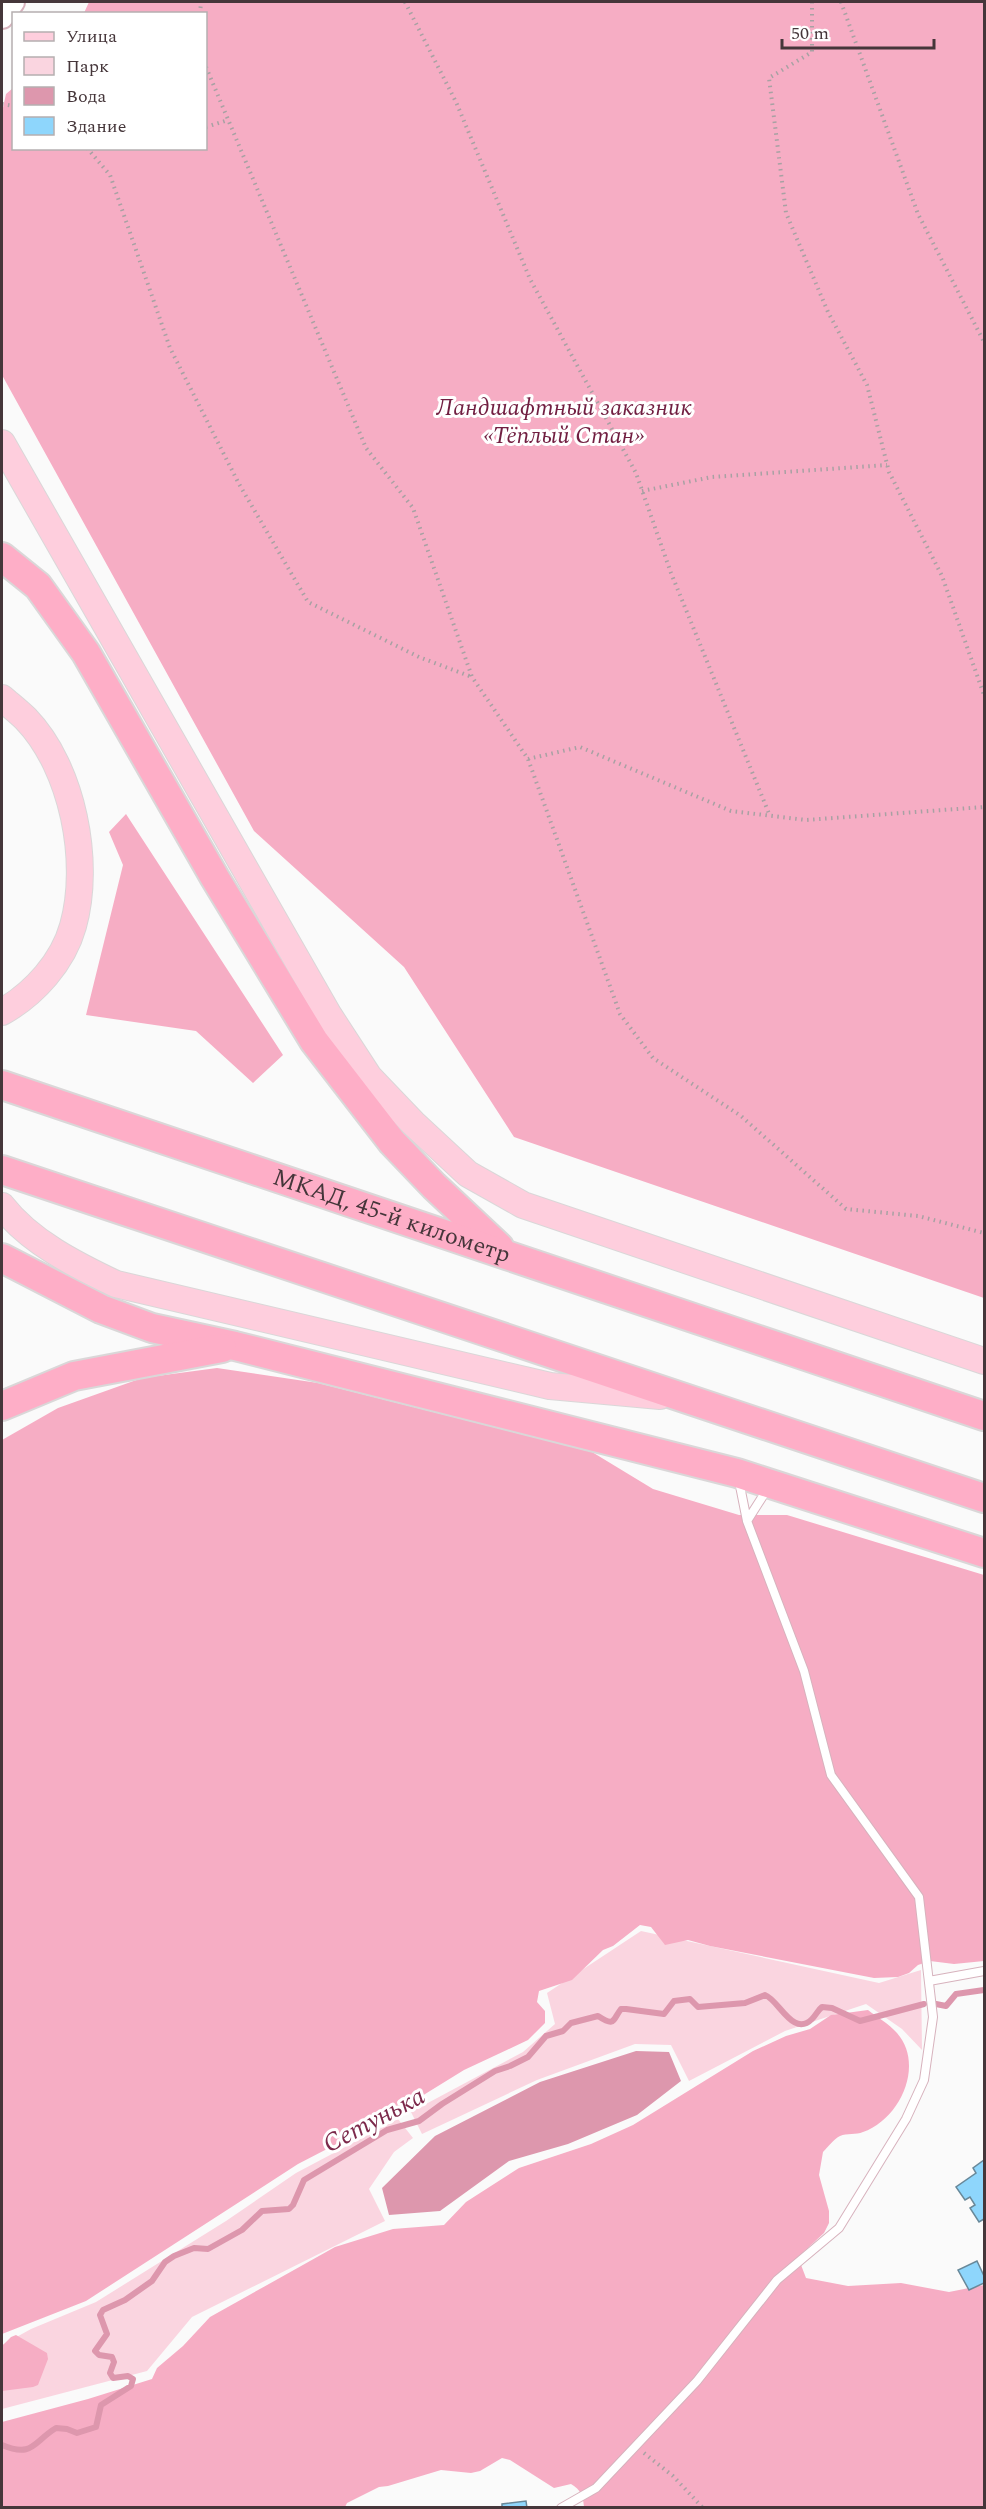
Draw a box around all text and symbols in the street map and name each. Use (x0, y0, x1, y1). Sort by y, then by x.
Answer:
legend (12, 12, 207, 150)
scale bar (782, 12, 934, 50)
text: 50 m (791, 20, 829, 47)
text: Улица (66, 23, 117, 50)
text: Парк (66, 53, 109, 80)
text: Вода (66, 83, 106, 110)
text: Здание (66, 113, 126, 140)
park label: Ландшафтный заказник «Тёплый Стан» (435, 390, 692, 454)
street label: МКАД, 45-й километр (268, 1160, 515, 1273)
water label: Сетунька (316, 2076, 432, 2164)

